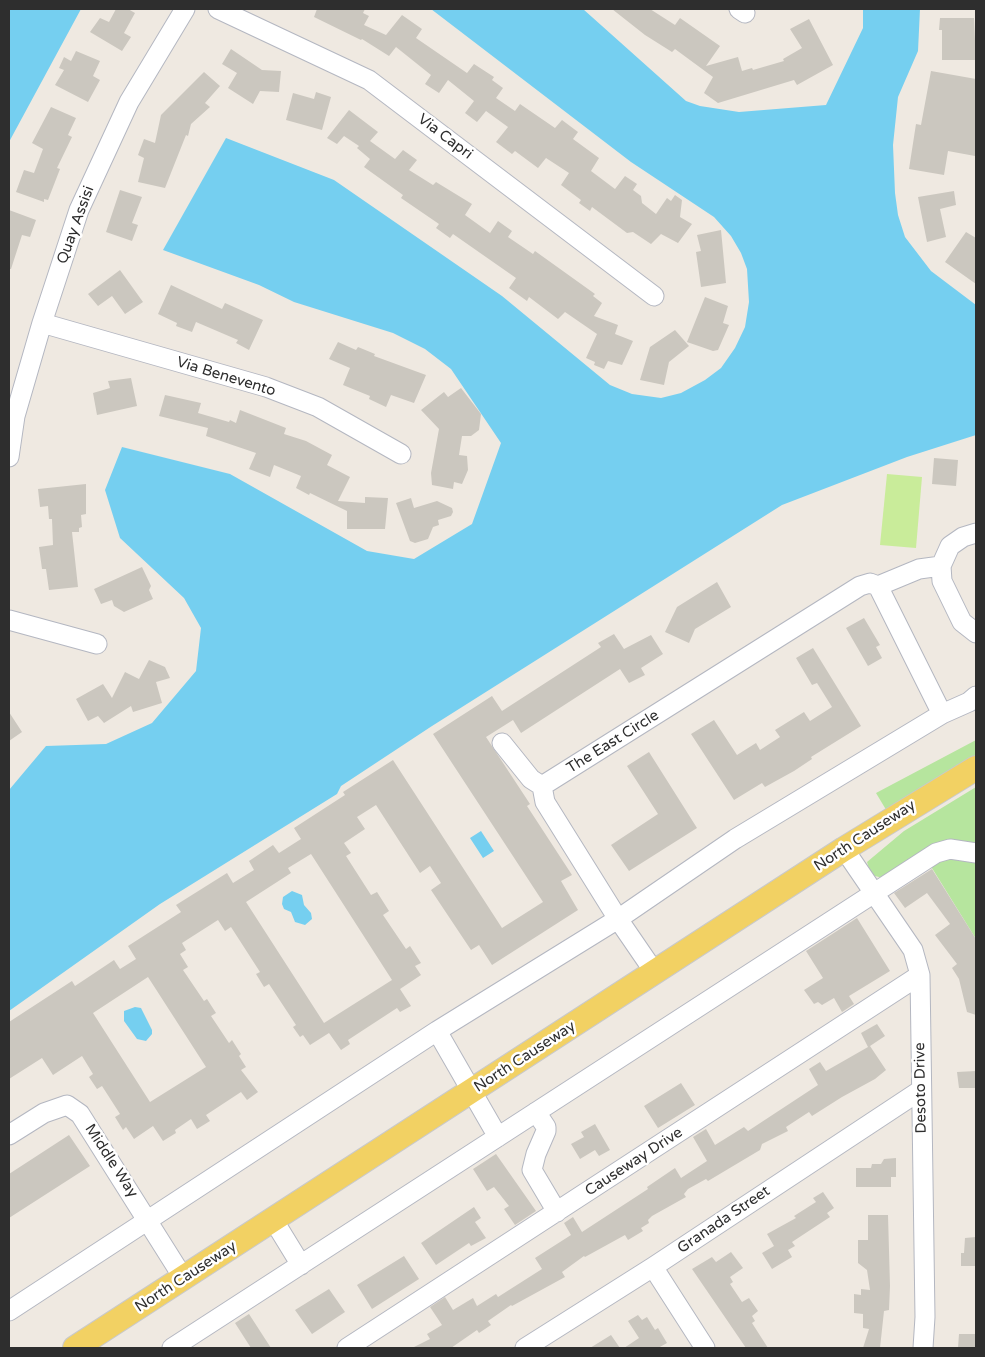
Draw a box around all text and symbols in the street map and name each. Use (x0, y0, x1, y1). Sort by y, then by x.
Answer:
street label: Via Capri (414, 111, 476, 163)
street label: Quay Assisi (54, 184, 98, 266)
street label: Via Benevento (174, 353, 278, 401)
street label: The East Circle (564, 707, 662, 777)
street label: North Causeway (811, 797, 919, 875)
street label: North Causeway (471, 1018, 579, 1096)
street label: Desoto Drive (911, 1042, 931, 1134)
street label: Middle Way (81, 1121, 141, 1201)
street label: Causeway Drive (582, 1124, 686, 1200)
street label: Granada Street (674, 1182, 774, 1258)
street label: North Causeway (132, 1238, 240, 1316)

